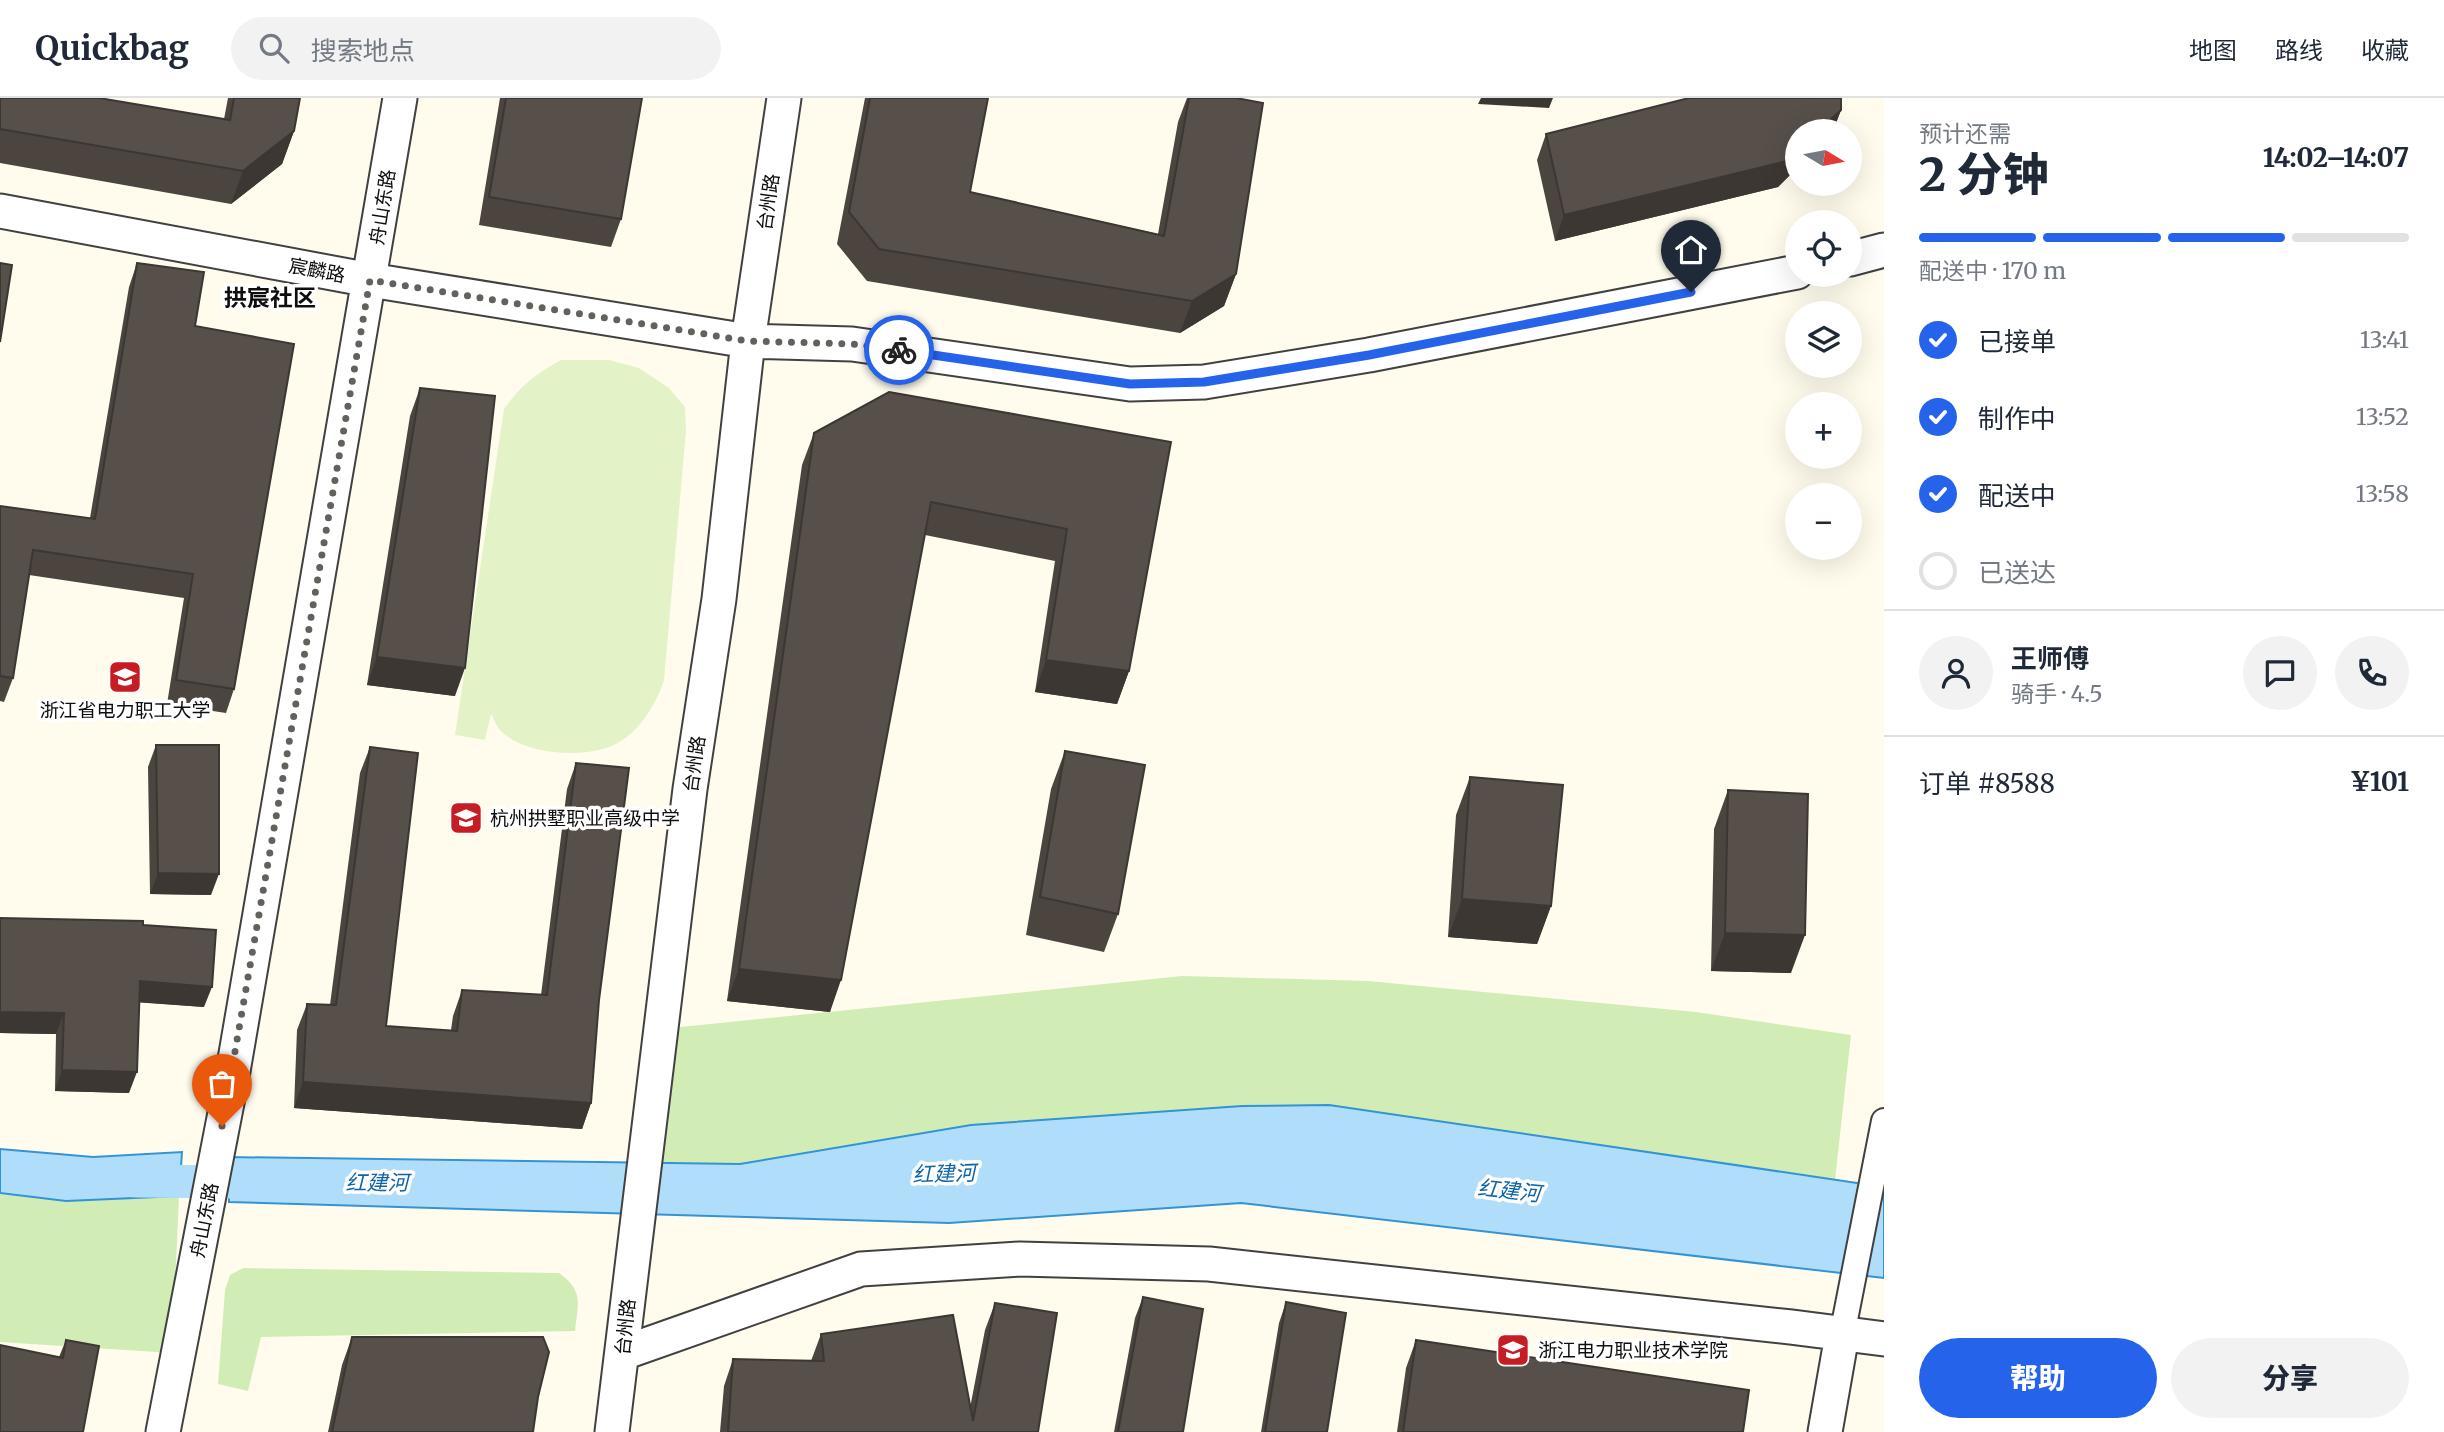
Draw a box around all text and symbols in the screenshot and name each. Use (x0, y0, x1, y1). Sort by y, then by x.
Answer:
search box (231, 17, 721, 80)
text: Quickbag (35, 28, 189, 69)
icon: search (255, 29, 293, 67)
text: 搜索地点 (311, 34, 415, 67)
text: 地图 (2189, 35, 2237, 66)
text: 路线 (2275, 35, 2323, 66)
text: 收藏 (2361, 35, 2409, 66)
north arrow (1785, 119, 1862, 196)
map controls (1785, 119, 1862, 560)
text: 预计还需 (1919, 119, 2011, 148)
text: 14:02–14:07 (2263, 141, 2409, 174)
text: 2 分钟 (1919, 146, 2049, 204)
street label: 舟山东路 (364, 168, 400, 246)
street label: 台州路 (752, 172, 784, 232)
button: locate (1785, 210, 1862, 287)
pin (1661, 220, 1721, 292)
icon: home (1672, 231, 1710, 269)
street label: 宸麟路 (287, 253, 347, 287)
text: 配送中 · 170 m (1919, 256, 2066, 285)
district label: 拱宸社区 (224, 283, 316, 312)
button: layers (1785, 301, 1862, 378)
courier (864, 315, 934, 385)
icon: check (1919, 321, 1957, 359)
text: 已接单 (1978, 325, 2056, 358)
text: 13:41 (2360, 325, 2409, 354)
icon: bike (880, 331, 918, 369)
button: + (1785, 392, 1862, 469)
icon: check (1919, 398, 1957, 436)
text: 制作中 (1978, 402, 2056, 435)
text: 13:52 (2356, 402, 2409, 431)
icon: check (1919, 475, 1957, 513)
text: 配送中 (1978, 479, 2056, 512)
text: 13:58 (2355, 479, 2409, 508)
button: − (1785, 483, 1862, 560)
text: 已送达 (1978, 556, 2056, 589)
button: person (1919, 636, 1993, 710)
button: chat (2243, 636, 2317, 710)
button: phone (2335, 636, 2409, 710)
text: 王师傅 (2011, 642, 2089, 675)
school or university icon: 浙江省电力职工大学 (106, 658, 144, 696)
text: 骑手 · 4.5 (2011, 679, 2103, 708)
place label: 浙江省电力职工大学 (39, 698, 211, 722)
street label: 台州路 (678, 734, 710, 794)
text: ¥101 (2350, 765, 2409, 798)
text: 订单 #8588 (1919, 767, 2055, 800)
school or university icon: 杭州拱墅职业高级中学 (447, 799, 485, 837)
place label: 杭州拱墅职业高级中学 (490, 806, 680, 830)
pin (192, 1054, 252, 1126)
icon: bag (203, 1065, 241, 1103)
water label: 红建河 (912, 1159, 980, 1188)
water label: 红建河 (346, 1169, 412, 1196)
water label: 红建河 (1476, 1174, 1546, 1208)
street label: 舟山东路 (185, 1180, 223, 1260)
street label: 台州路 (610, 1297, 640, 1357)
school or university icon: 浙江电力职业技术学院 (1494, 1331, 1532, 1369)
place label: 浙江电力职业技术学院 (1538, 1338, 1728, 1362)
button: 帮助 (1919, 1338, 2157, 1418)
button: 分享 (2171, 1338, 2409, 1418)

